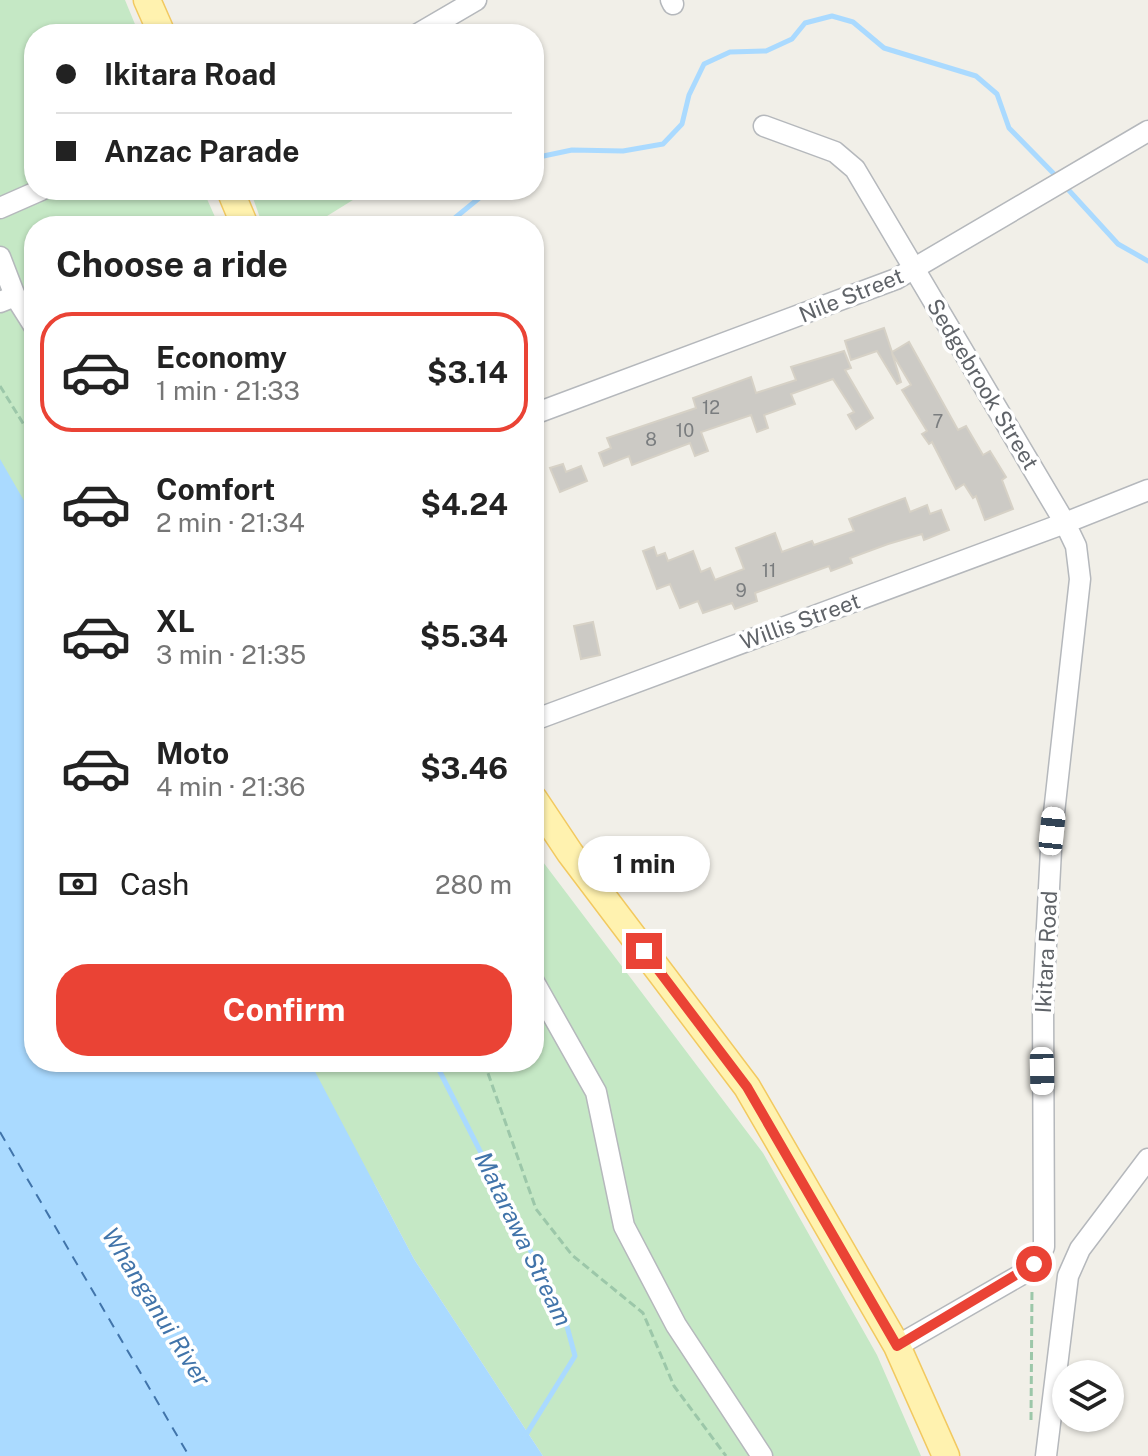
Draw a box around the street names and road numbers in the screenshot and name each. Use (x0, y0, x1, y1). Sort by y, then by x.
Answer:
street label: Nile Street (795, 262, 907, 328)
street label: Sedgebrook Street (922, 294, 1044, 474)
street label: Willis Street (737, 587, 863, 655)
street label: Ikitara Road (1030, 890, 1062, 1014)

